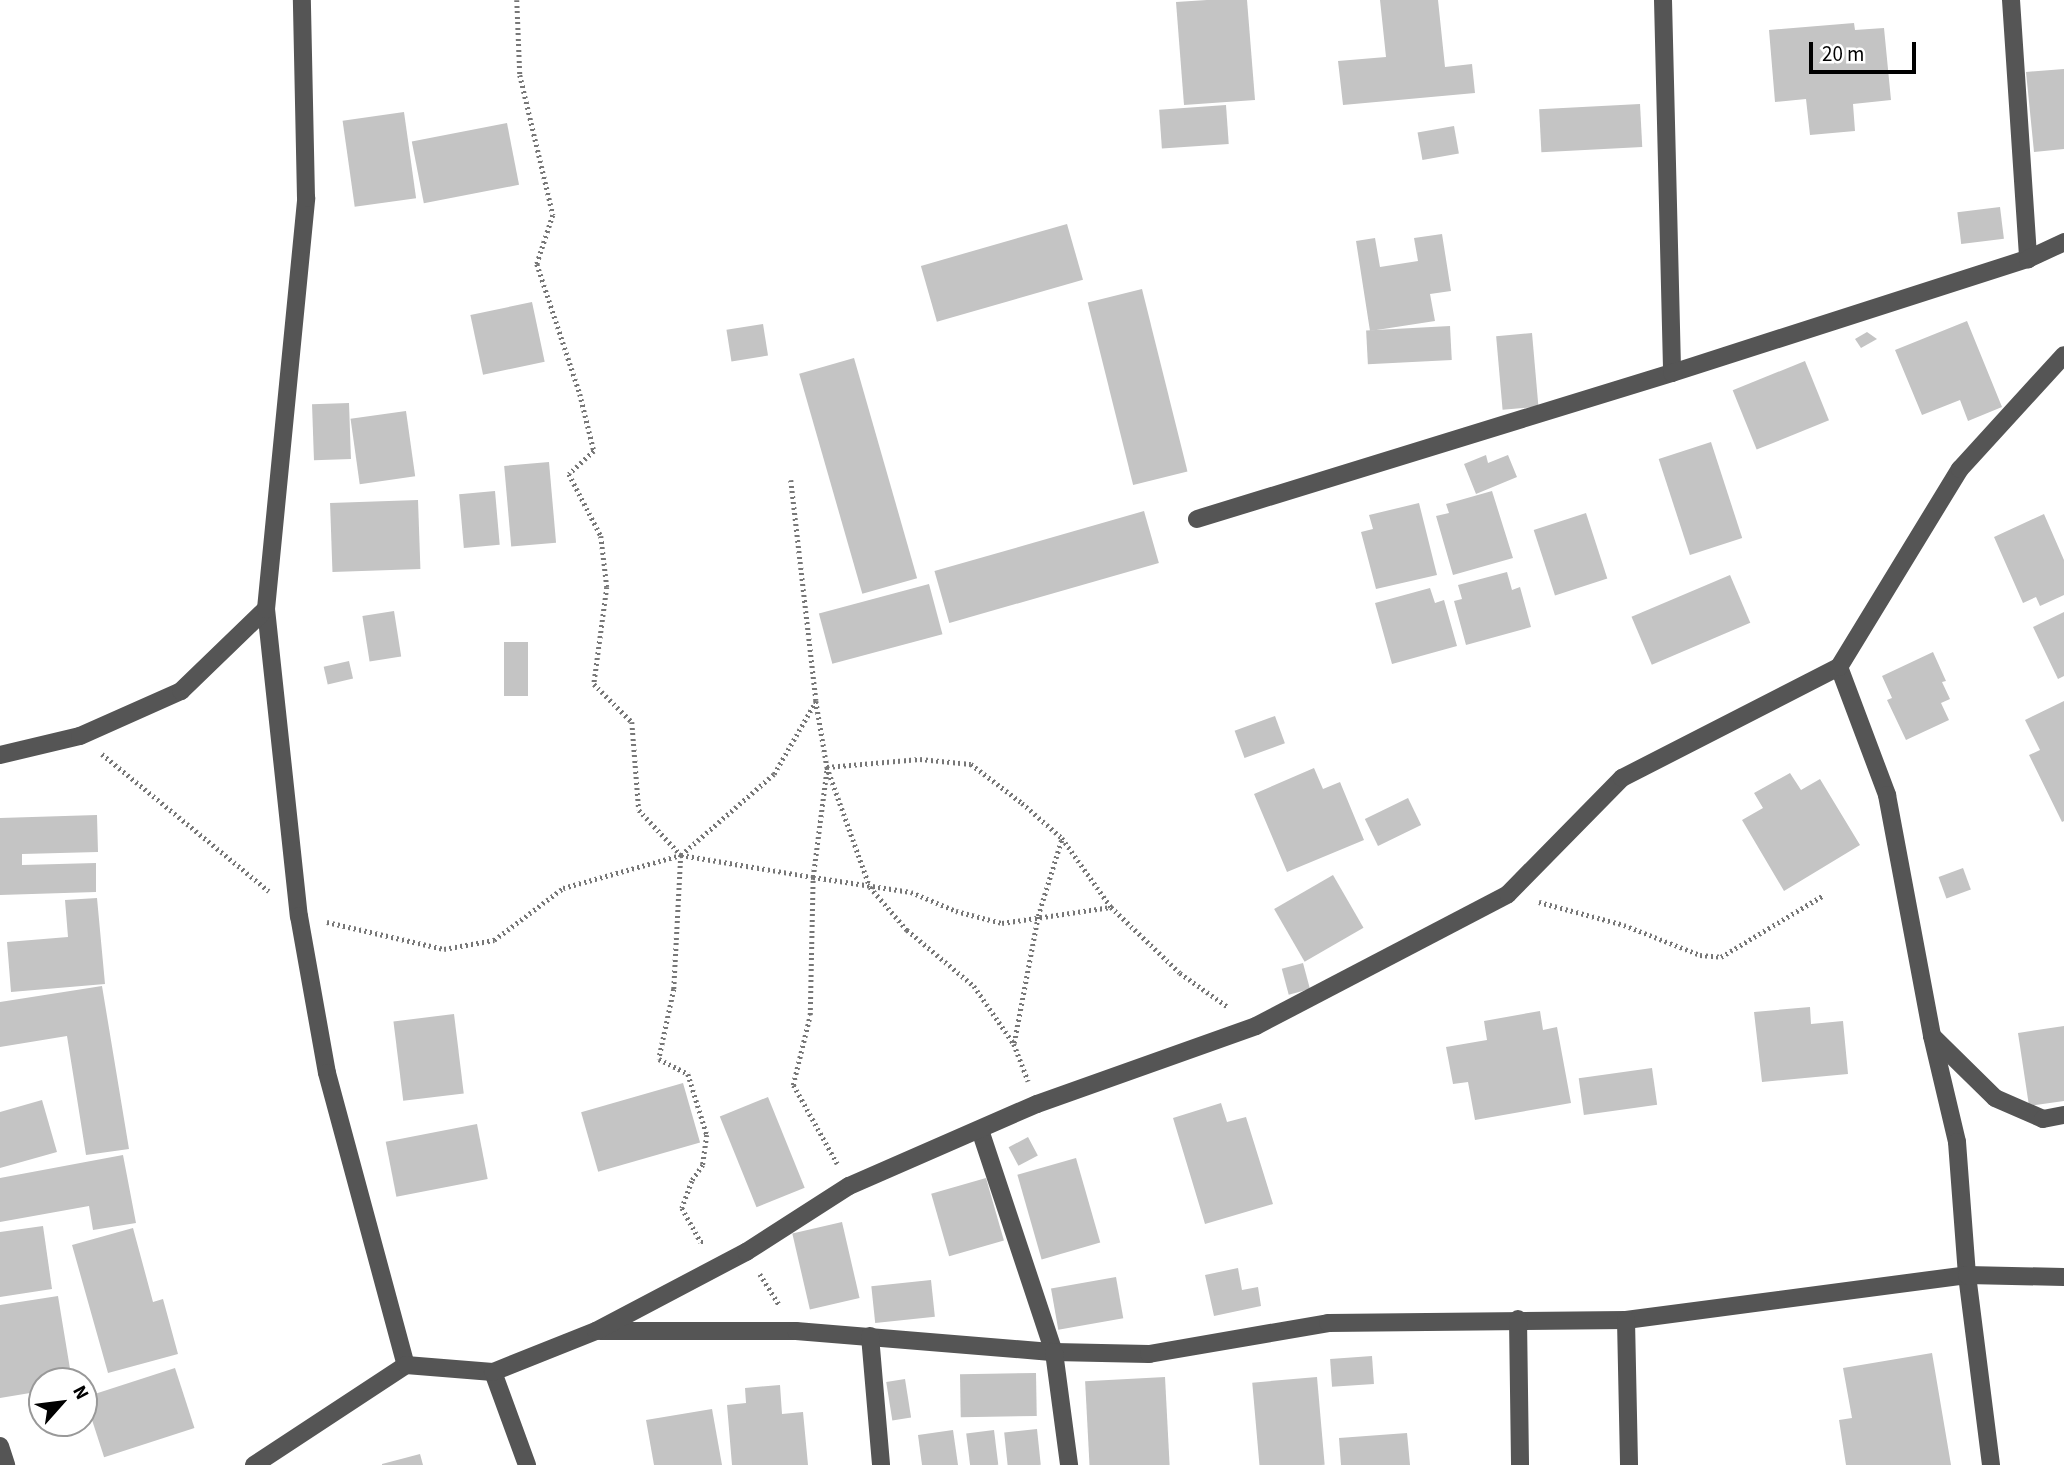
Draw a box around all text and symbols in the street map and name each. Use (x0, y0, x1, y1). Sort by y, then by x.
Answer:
scale bar (1812, 28, 1919, 72)
text: 20 m (1822, 39, 1864, 69)
north arrow (28, 1367, 98, 1437)
text: N (65, 1381, 95, 1405)

